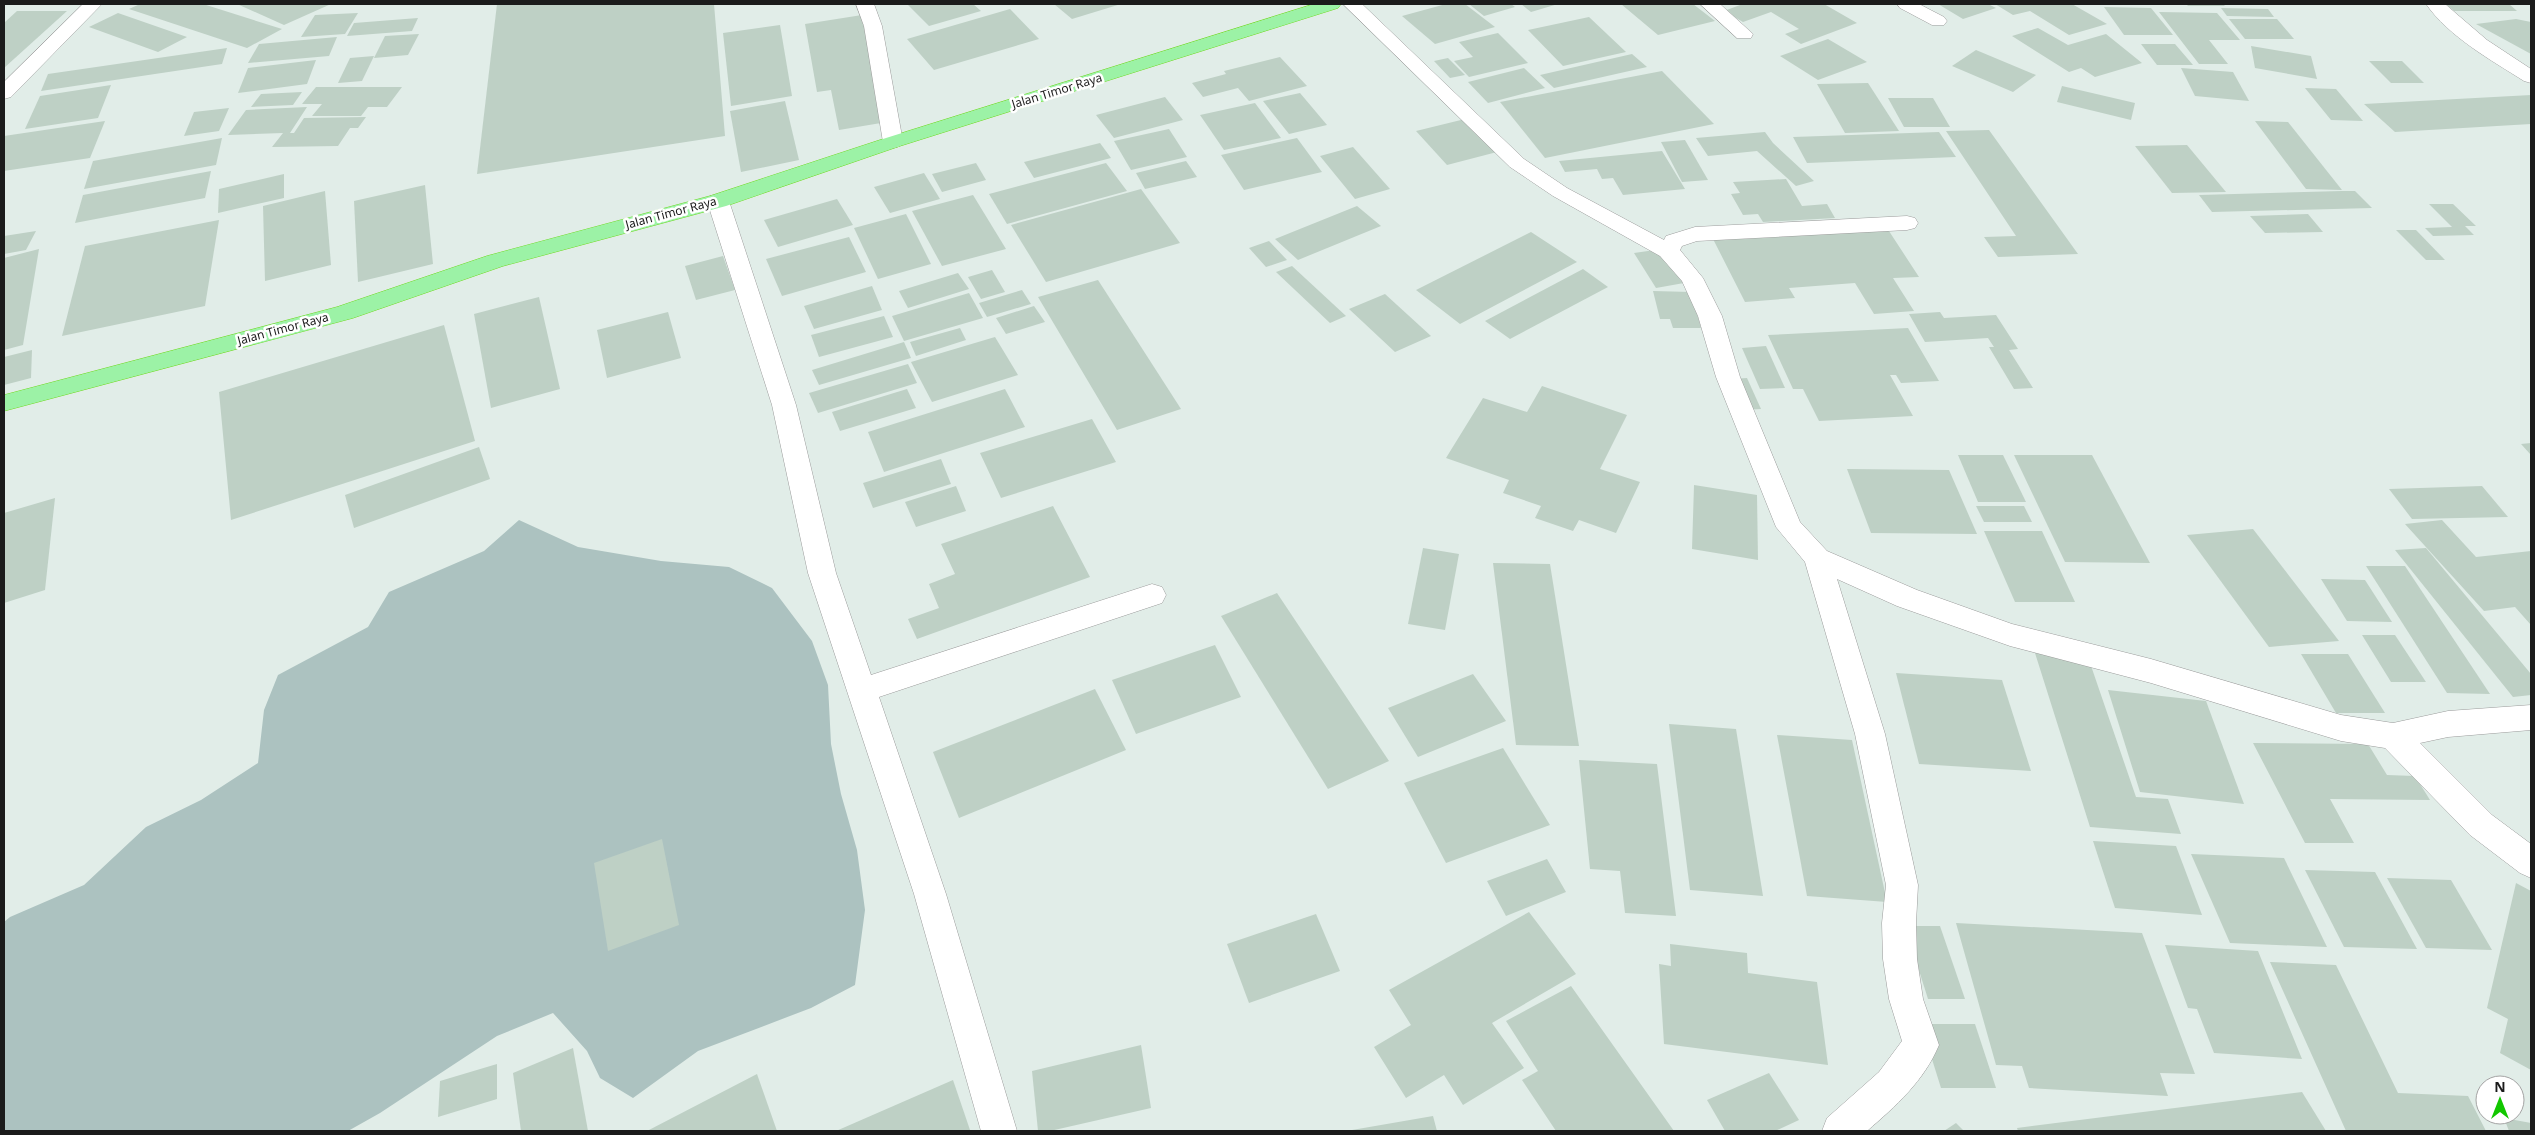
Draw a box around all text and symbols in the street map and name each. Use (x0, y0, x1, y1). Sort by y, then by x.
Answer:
street label: Jalan Timor Raya (1009, 69, 1104, 113)
street label: Jalan Timor Raya (622, 192, 718, 233)
street label: Jalan Timor Raya (234, 308, 330, 349)
north arrow (2475, 1075, 2525, 1125)
text: N (2494, 1077, 2506, 1096)

